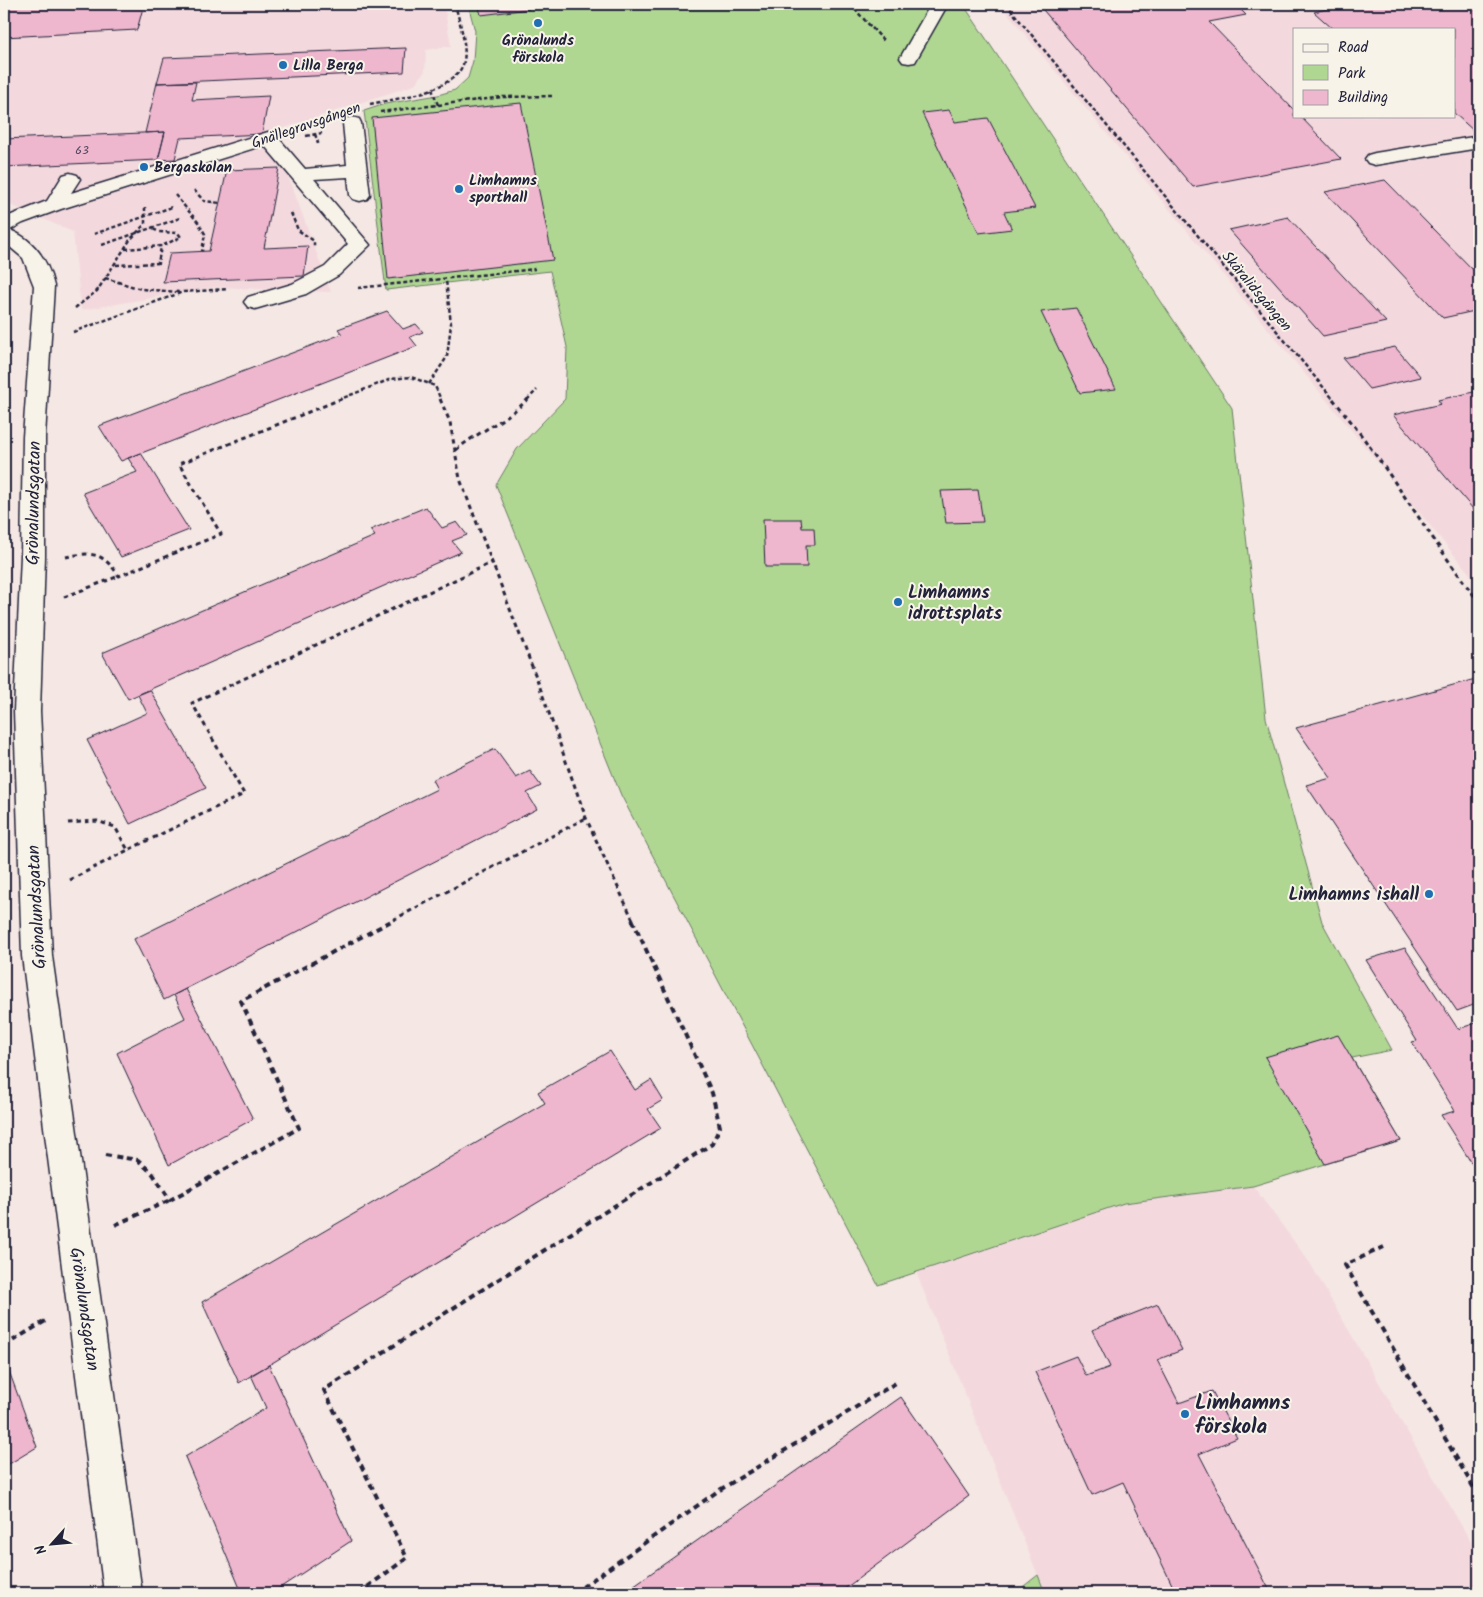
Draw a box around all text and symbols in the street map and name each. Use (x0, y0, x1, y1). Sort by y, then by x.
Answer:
marker: Grönalunds förskola (532, 17, 544, 29)
legend (1293, 28, 1456, 118)
place label: Grönalunds förskola (502, 29, 574, 70)
text: Road (1338, 36, 1369, 60)
place label: Lilla Berga (293, 54, 364, 78)
marker: Lilla Berga (277, 59, 289, 71)
text: Park (1338, 62, 1366, 86)
text: Building (1338, 86, 1388, 110)
street label: Gnällegravsgången (248, 96, 364, 156)
house number: 63 (75, 141, 89, 160)
place label: Bergaskolan (154, 156, 232, 180)
marker: Bergaskolan (138, 161, 150, 173)
place label: Limhamns sporthall (469, 169, 537, 210)
marker: Limhamns sporthall (453, 183, 465, 195)
street label: Skäralidsgången (1215, 246, 1297, 337)
street label: Grönalundsgatan (19, 441, 50, 565)
place label: Limhamns idrottsplats (908, 579, 1003, 629)
marker: Limhamns idrottsplats (892, 596, 904, 608)
street label: Grönalundsgatan (20, 844, 55, 970)
place label: Limhamns ishall (1288, 881, 1419, 910)
marker: Limhamns ishall (1423, 888, 1435, 900)
street label: Grönalundsgatan (60, 1246, 107, 1373)
place label: Limhamns förskola (1195, 1387, 1290, 1444)
marker: Limhamns förskola (1179, 1408, 1191, 1420)
north arrow (28, 1520, 78, 1570)
text: N (29, 1540, 53, 1558)

